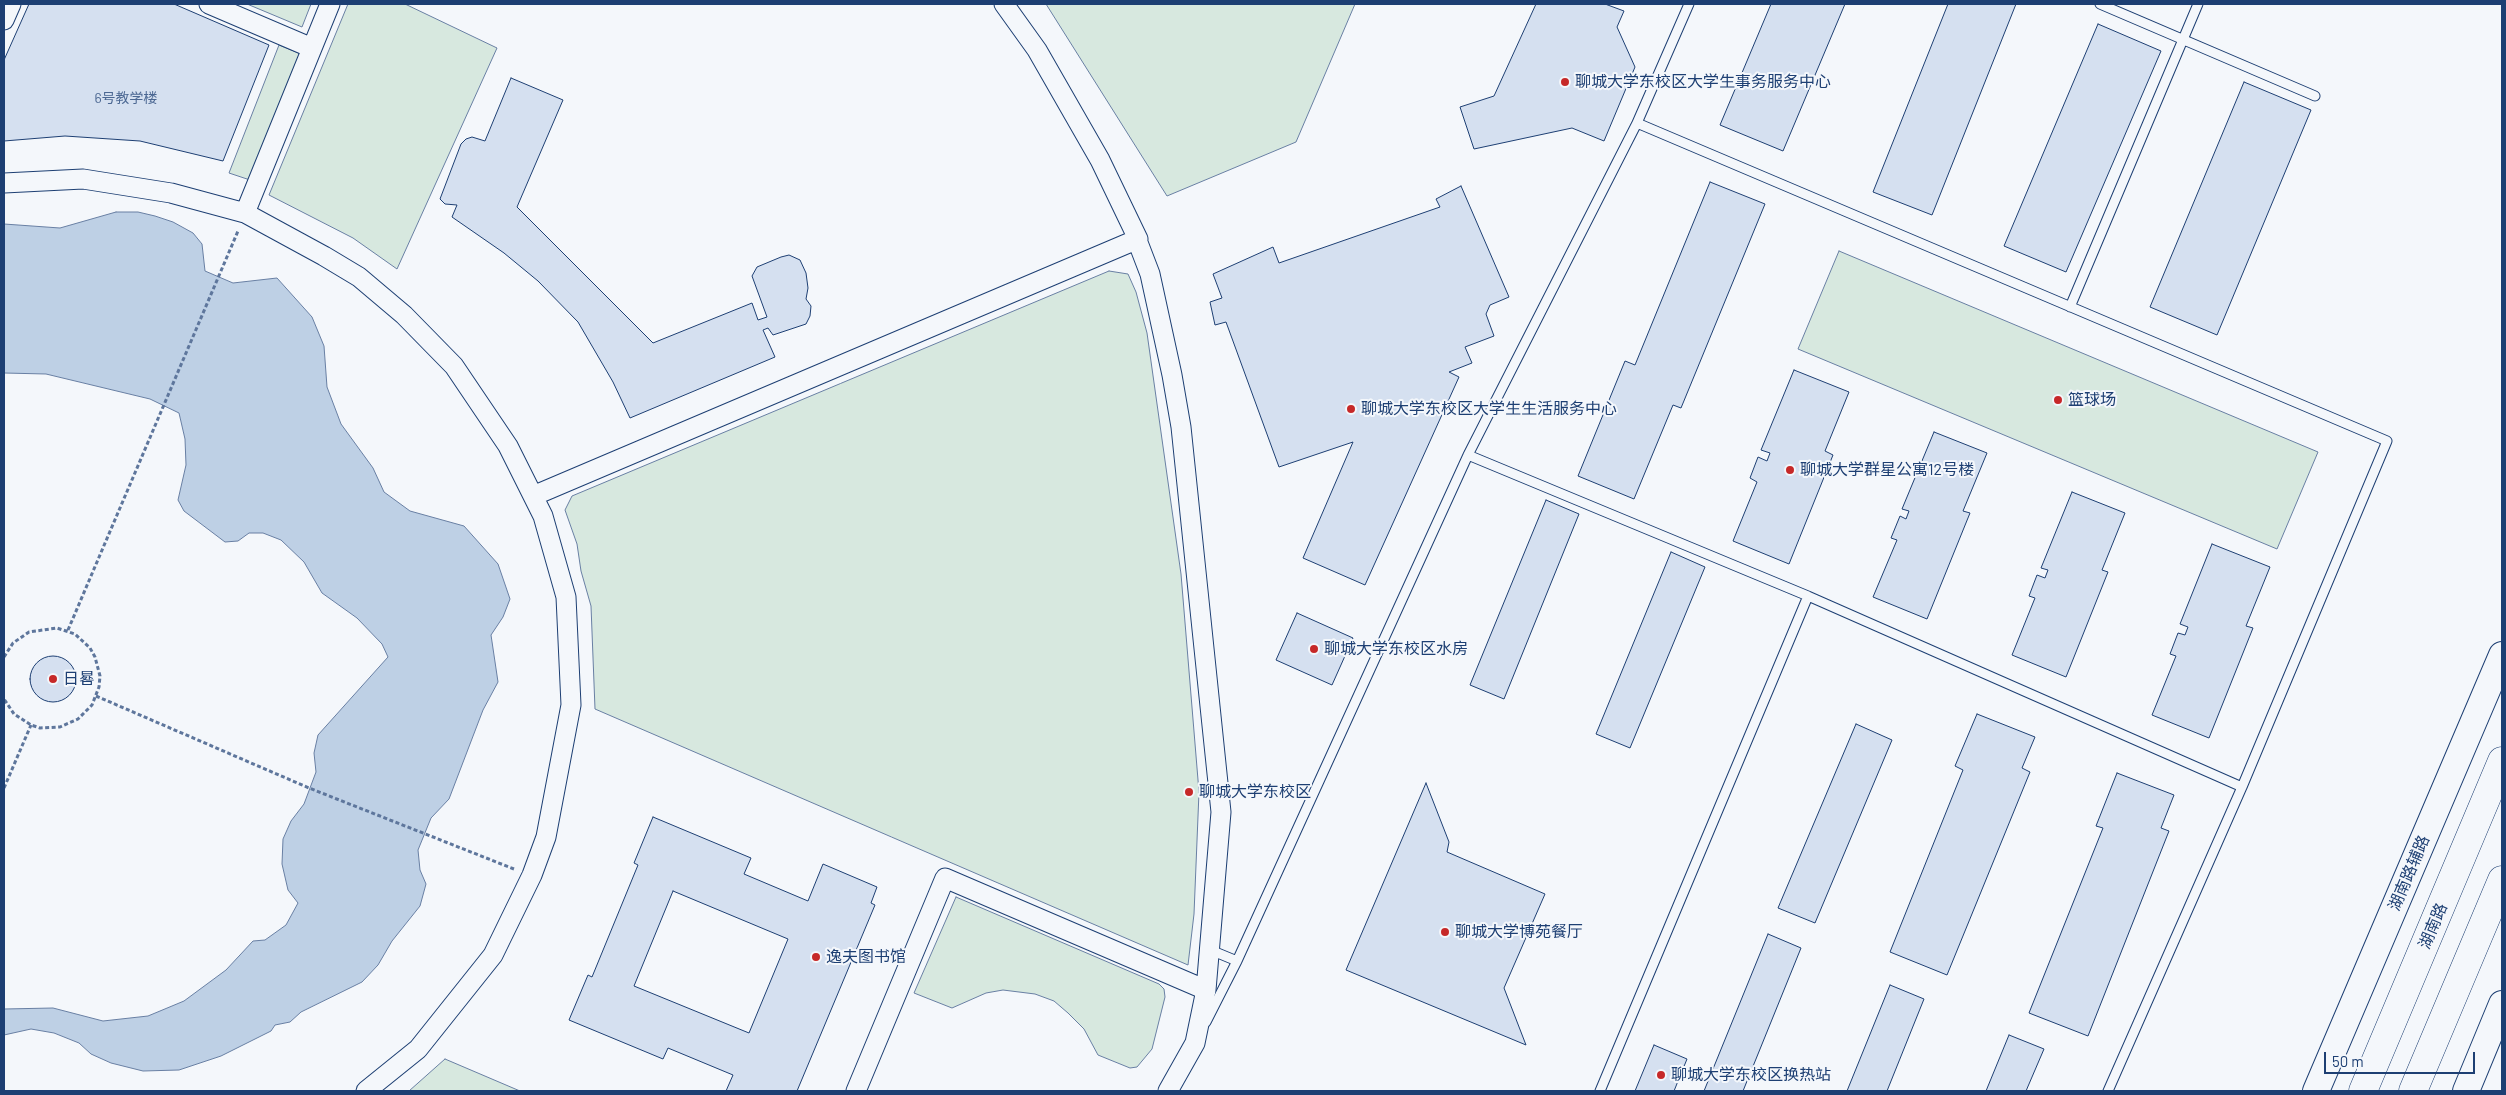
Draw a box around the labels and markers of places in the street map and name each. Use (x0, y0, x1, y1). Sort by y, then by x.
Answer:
place label: 聊城大学东校区大学生事务服务中心 (1575, 72, 1831, 92)
marker: 聊城大学东校区大学生事务服务中心 (1559, 76, 1571, 88)
place label: 篮球场 (2068, 390, 2116, 410)
marker: 篮球场 (2052, 394, 2064, 406)
place label: 聊城大学东校区大学生生活服务中心 (1361, 399, 1617, 419)
marker: 聊城大学东校区大学生生活服务中心 (1345, 403, 1357, 415)
place label: 聊城大学群星公寓12号楼 (1800, 460, 1974, 480)
marker: 聊城大学群星公寓12号楼 (1784, 464, 1796, 476)
place label: 聊城大学东校区水房 (1324, 639, 1468, 659)
marker: 聊城大学东校区水房 (1308, 643, 1320, 655)
place label: 日晷 (63, 669, 95, 689)
marker: 日晷 (47, 673, 59, 685)
place label: 聊城大学东校区 (1199, 782, 1311, 802)
marker: 聊城大学东校区 (1183, 786, 1195, 798)
place label: 聊城大学博苑餐厅 (1455, 922, 1583, 942)
marker: 聊城大学博苑餐厅 (1439, 926, 1451, 938)
place label: 逸夫图书馆 (826, 947, 906, 967)
marker: 逸夫图书馆 (810, 951, 822, 963)
place label: 聊城大学东校区换热站 (1671, 1065, 1831, 1085)
marker: 聊城大学东校区换热站 (1655, 1069, 1667, 1081)

